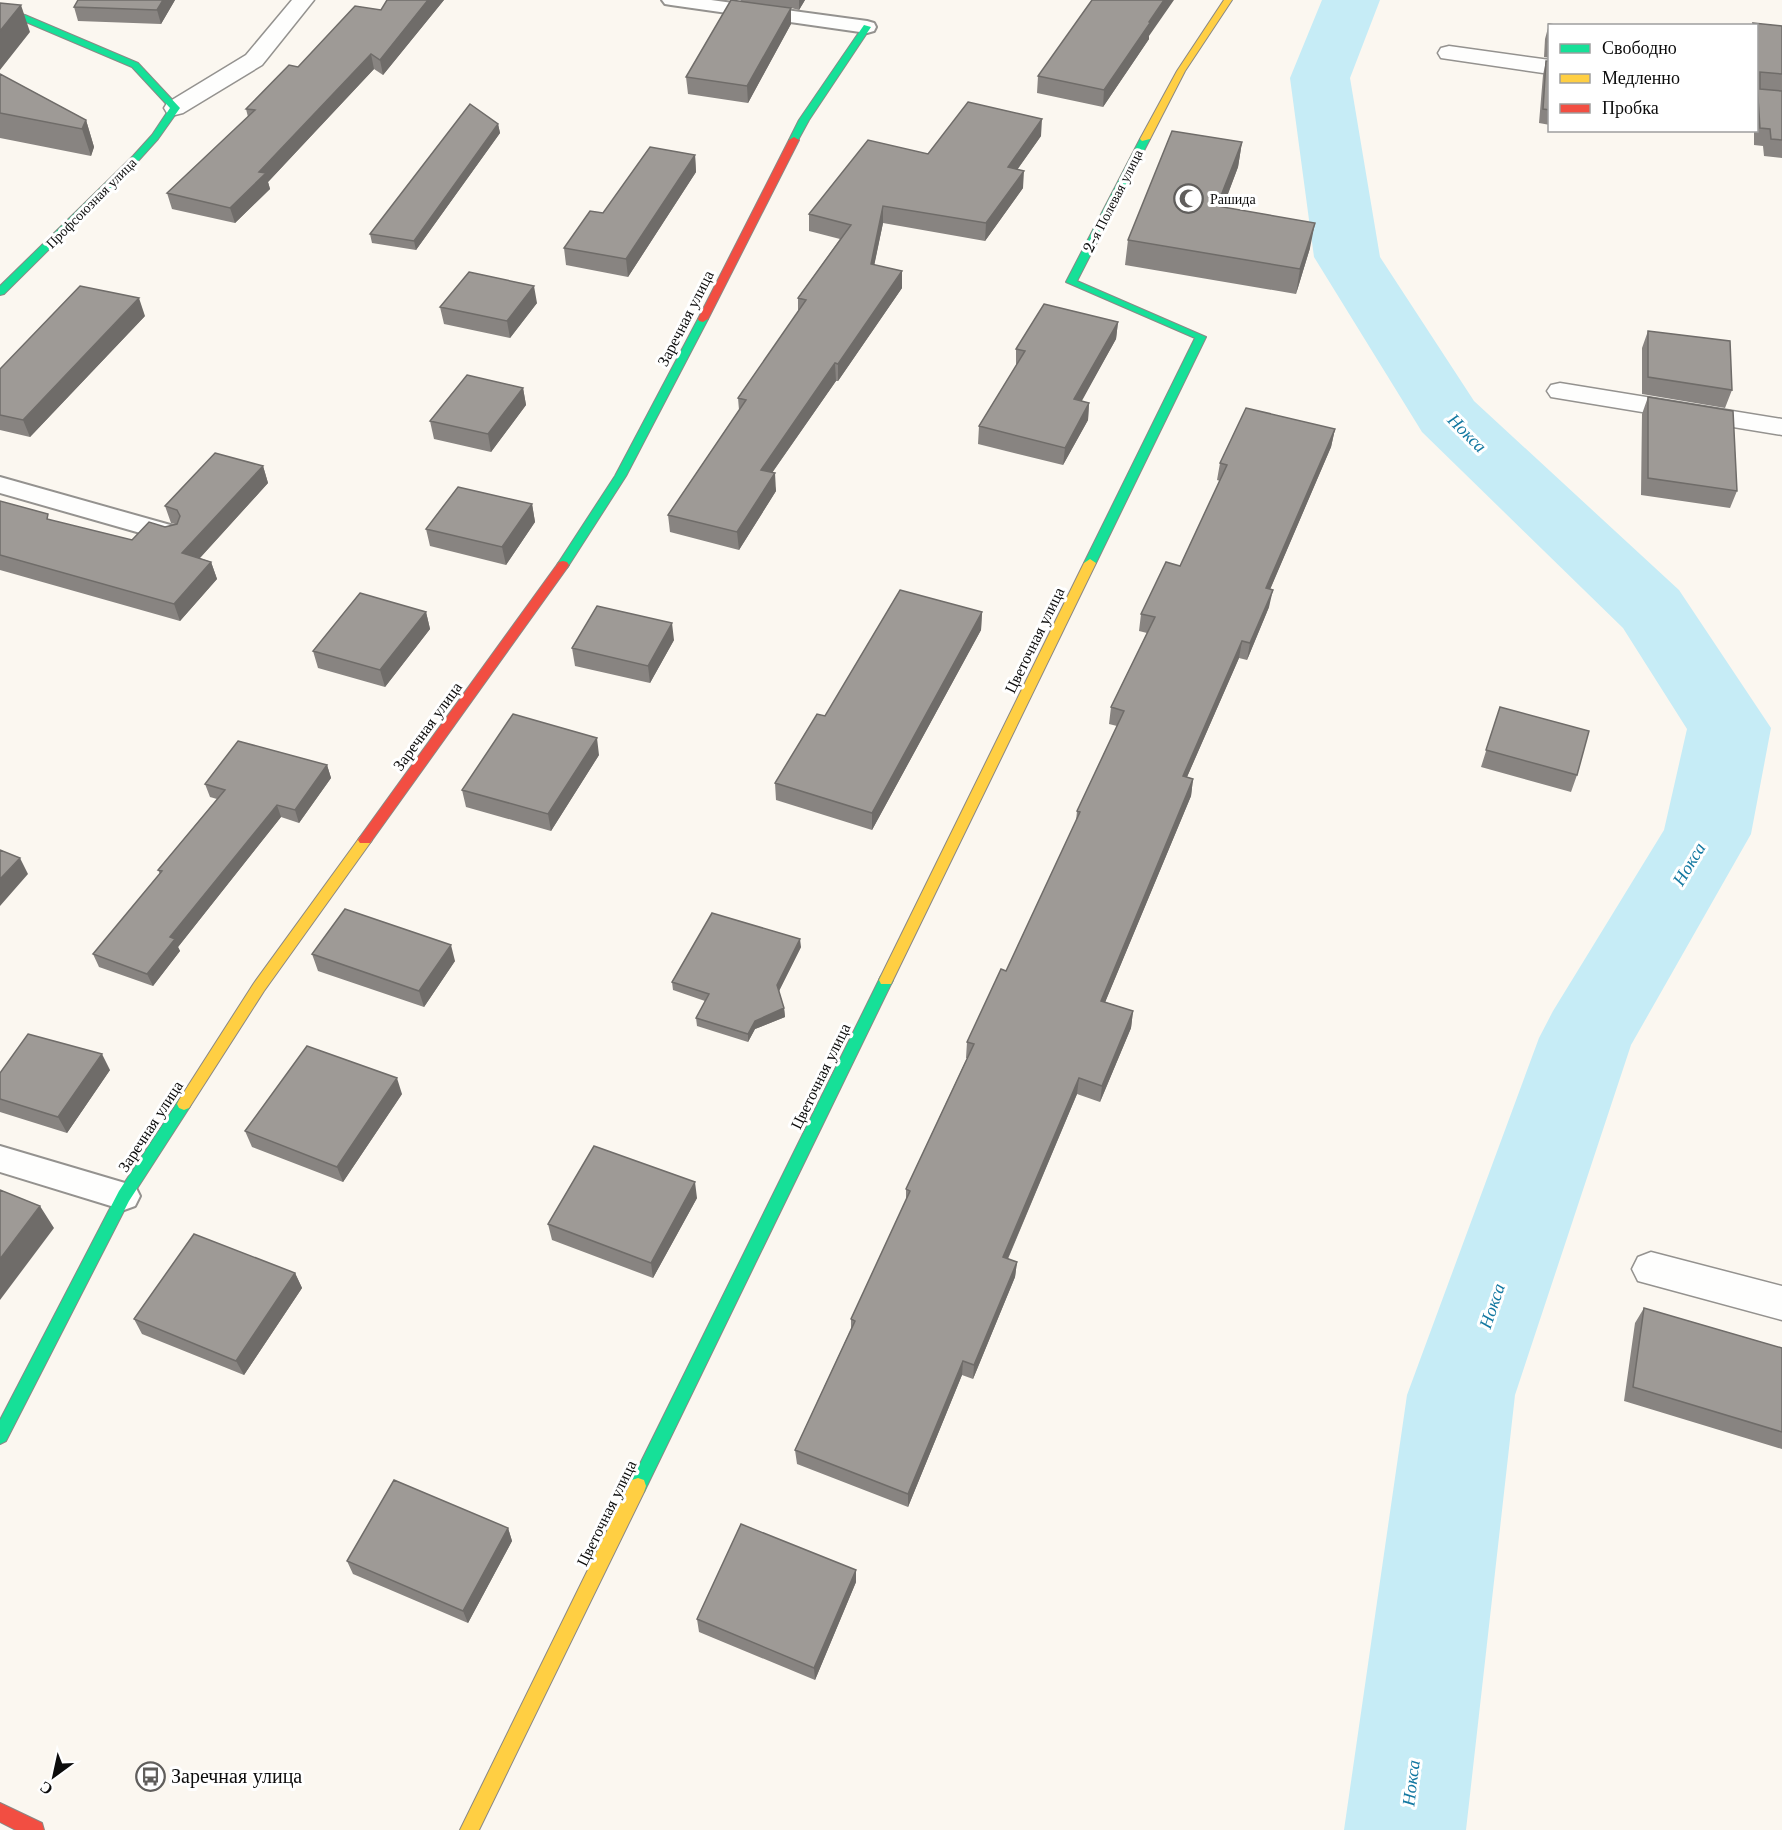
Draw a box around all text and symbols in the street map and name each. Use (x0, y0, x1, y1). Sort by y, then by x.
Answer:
legend (1548, 24, 1758, 132)
text: Свободно (1602, 37, 1677, 59)
text: Медленно (1602, 67, 1680, 89)
text: Пробка (1602, 97, 1659, 119)
street label: 2-я Полевая улица (1079, 146, 1147, 256)
street label: Профсоюзная улица (42, 153, 141, 252)
mosque icon: Рашида (1173, 183, 1205, 215)
place label: Рашида (1210, 190, 1256, 208)
street label: Заречная улица (652, 267, 718, 369)
water label: Нокса (1442, 408, 1491, 457)
street label: Цветочная улица (1000, 584, 1068, 696)
street label: Заречная улица (388, 678, 466, 774)
water label: Нокса (1667, 839, 1710, 890)
street label: Цветочная улица (786, 1020, 854, 1132)
street label: Заречная улица (113, 1077, 187, 1175)
water label: Нокса (1474, 1281, 1510, 1332)
street label: Цветочная улица (572, 1457, 640, 1569)
north arrow (24, 1746, 84, 1806)
water label: Нокса (1397, 1759, 1425, 1808)
bus stop icon: Заречная улица (134, 1760, 166, 1792)
place label: Заречная улица (171, 1764, 302, 1788)
text: С (36, 1777, 56, 1800)

